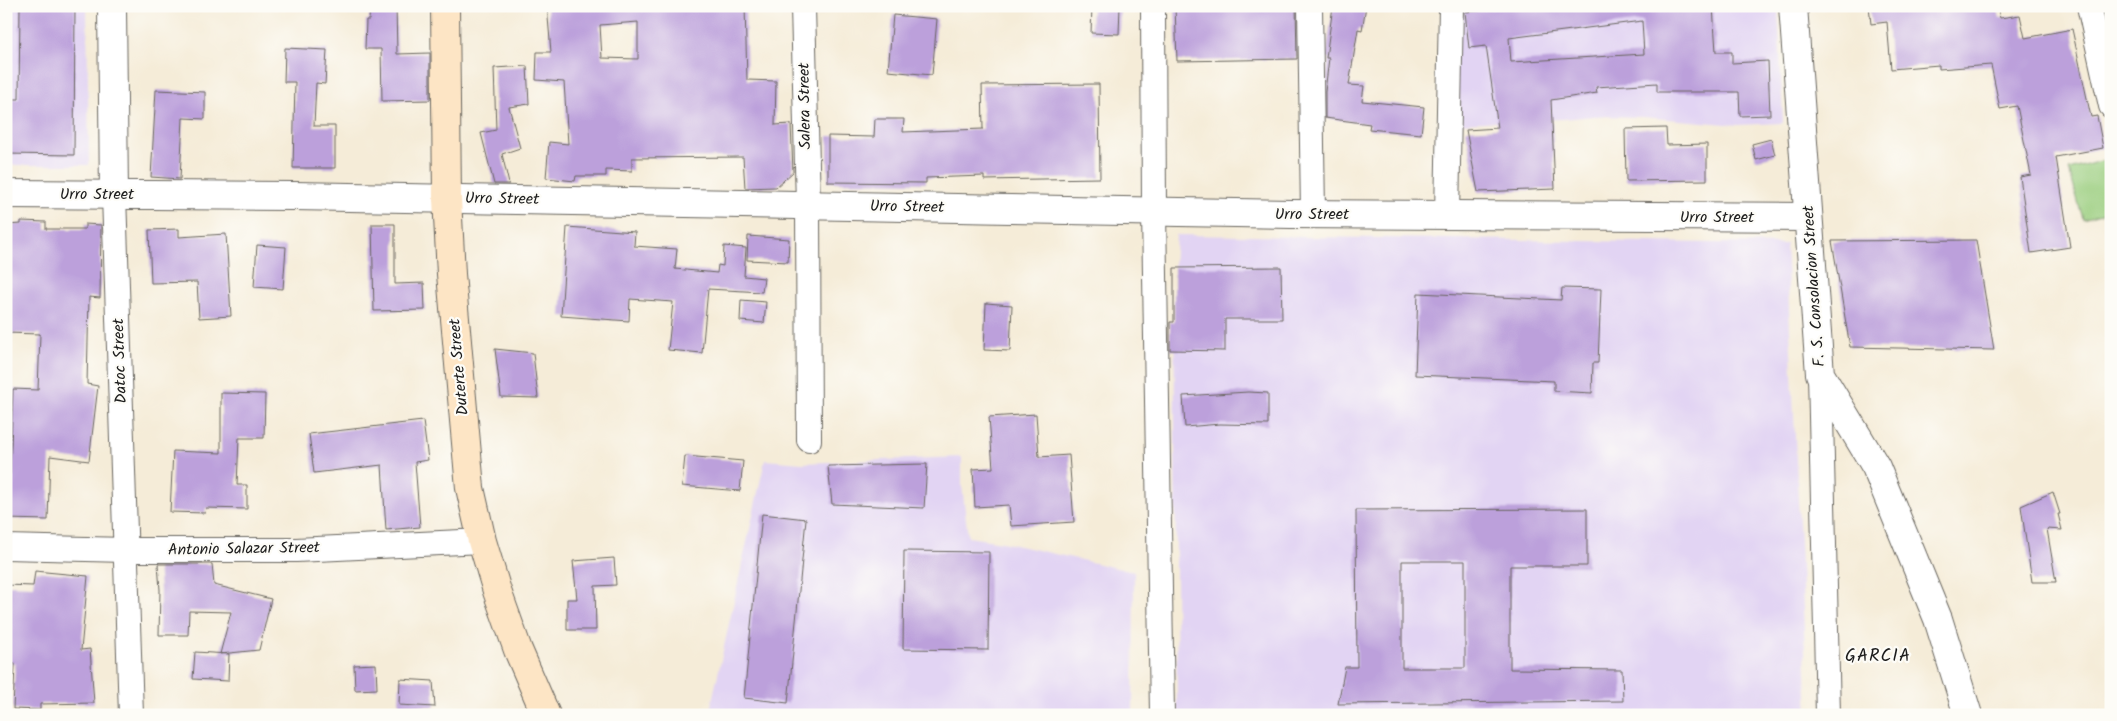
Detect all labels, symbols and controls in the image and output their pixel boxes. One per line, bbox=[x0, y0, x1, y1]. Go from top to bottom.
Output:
street label: Salera Street bbox=[792, 62, 818, 150]
street label: Urro Street bbox=[60, 182, 135, 207]
street label: Urro Street bbox=[465, 186, 540, 212]
street label: Urro Street bbox=[870, 194, 945, 220]
street label: Urro Street bbox=[1275, 202, 1350, 227]
street label: F. S. Consolacion Street bbox=[1796, 204, 1832, 368]
street label: Urro Street bbox=[1680, 205, 1755, 230]
street label: Datoc Street bbox=[106, 317, 134, 404]
street label: Duterte Street bbox=[442, 317, 476, 416]
street label: Antonio Salazar Street bbox=[168, 535, 321, 563]
district label: GARCIA bbox=[1845, 642, 1911, 671]

